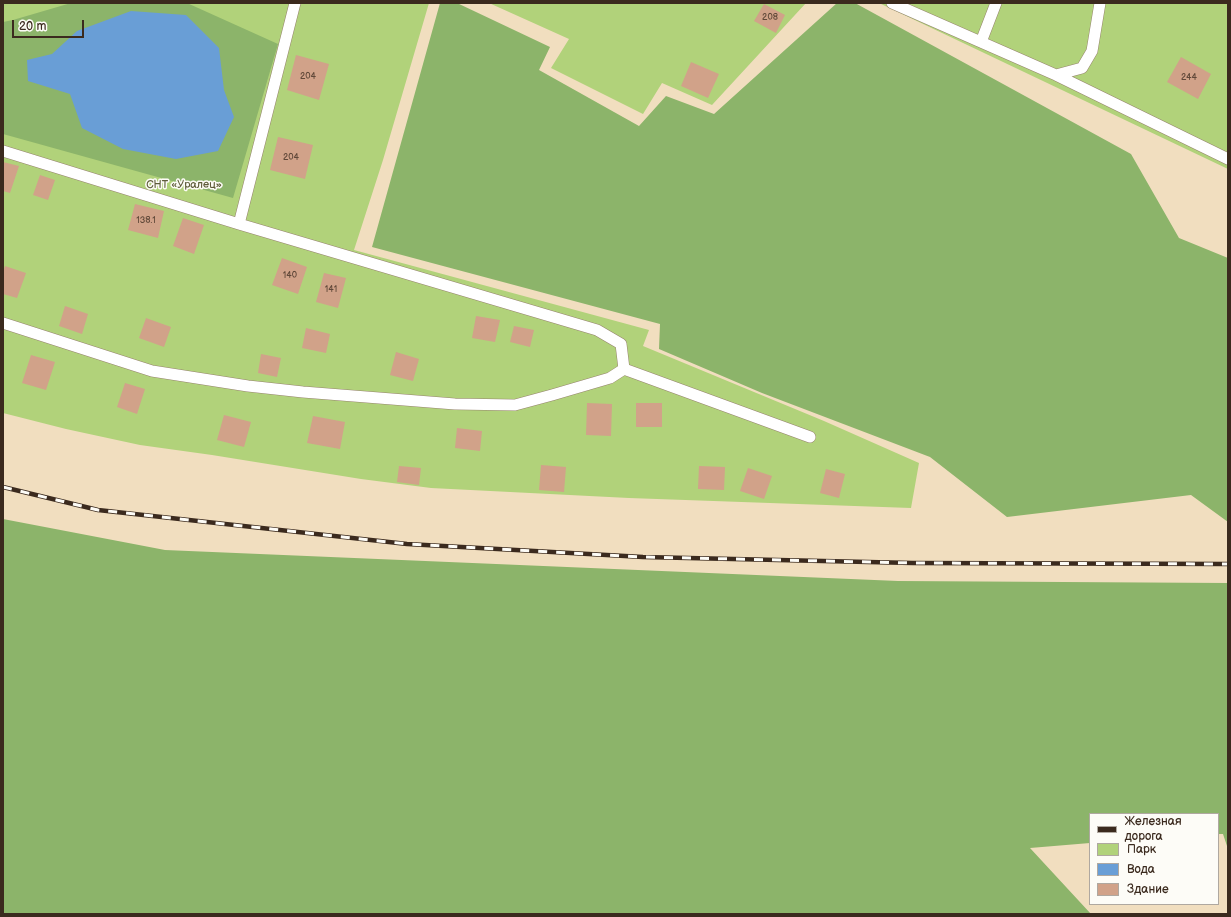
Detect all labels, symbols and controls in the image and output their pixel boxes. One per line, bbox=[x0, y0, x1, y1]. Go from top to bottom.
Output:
scale bar bbox=[14, 12, 86, 38]
house number: 208 bbox=[762, 13, 778, 23]
text: 20 m bbox=[19, 19, 46, 34]
house number: 204 bbox=[300, 72, 316, 82]
house number: 244 bbox=[1181, 73, 1197, 83]
house number: 204 bbox=[283, 153, 299, 163]
park label: СНТ «Уралец» bbox=[146, 178, 222, 192]
house number: 138.1 bbox=[136, 216, 156, 226]
house number: 140 bbox=[283, 271, 297, 281]
house number: 141 bbox=[325, 285, 337, 295]
legend bbox=[1089, 813, 1219, 905]
text: Железная дорога bbox=[1125, 814, 1182, 844]
text: Парк bbox=[1127, 842, 1156, 857]
text: Вода bbox=[1127, 862, 1155, 877]
text: Здание bbox=[1127, 882, 1169, 897]

